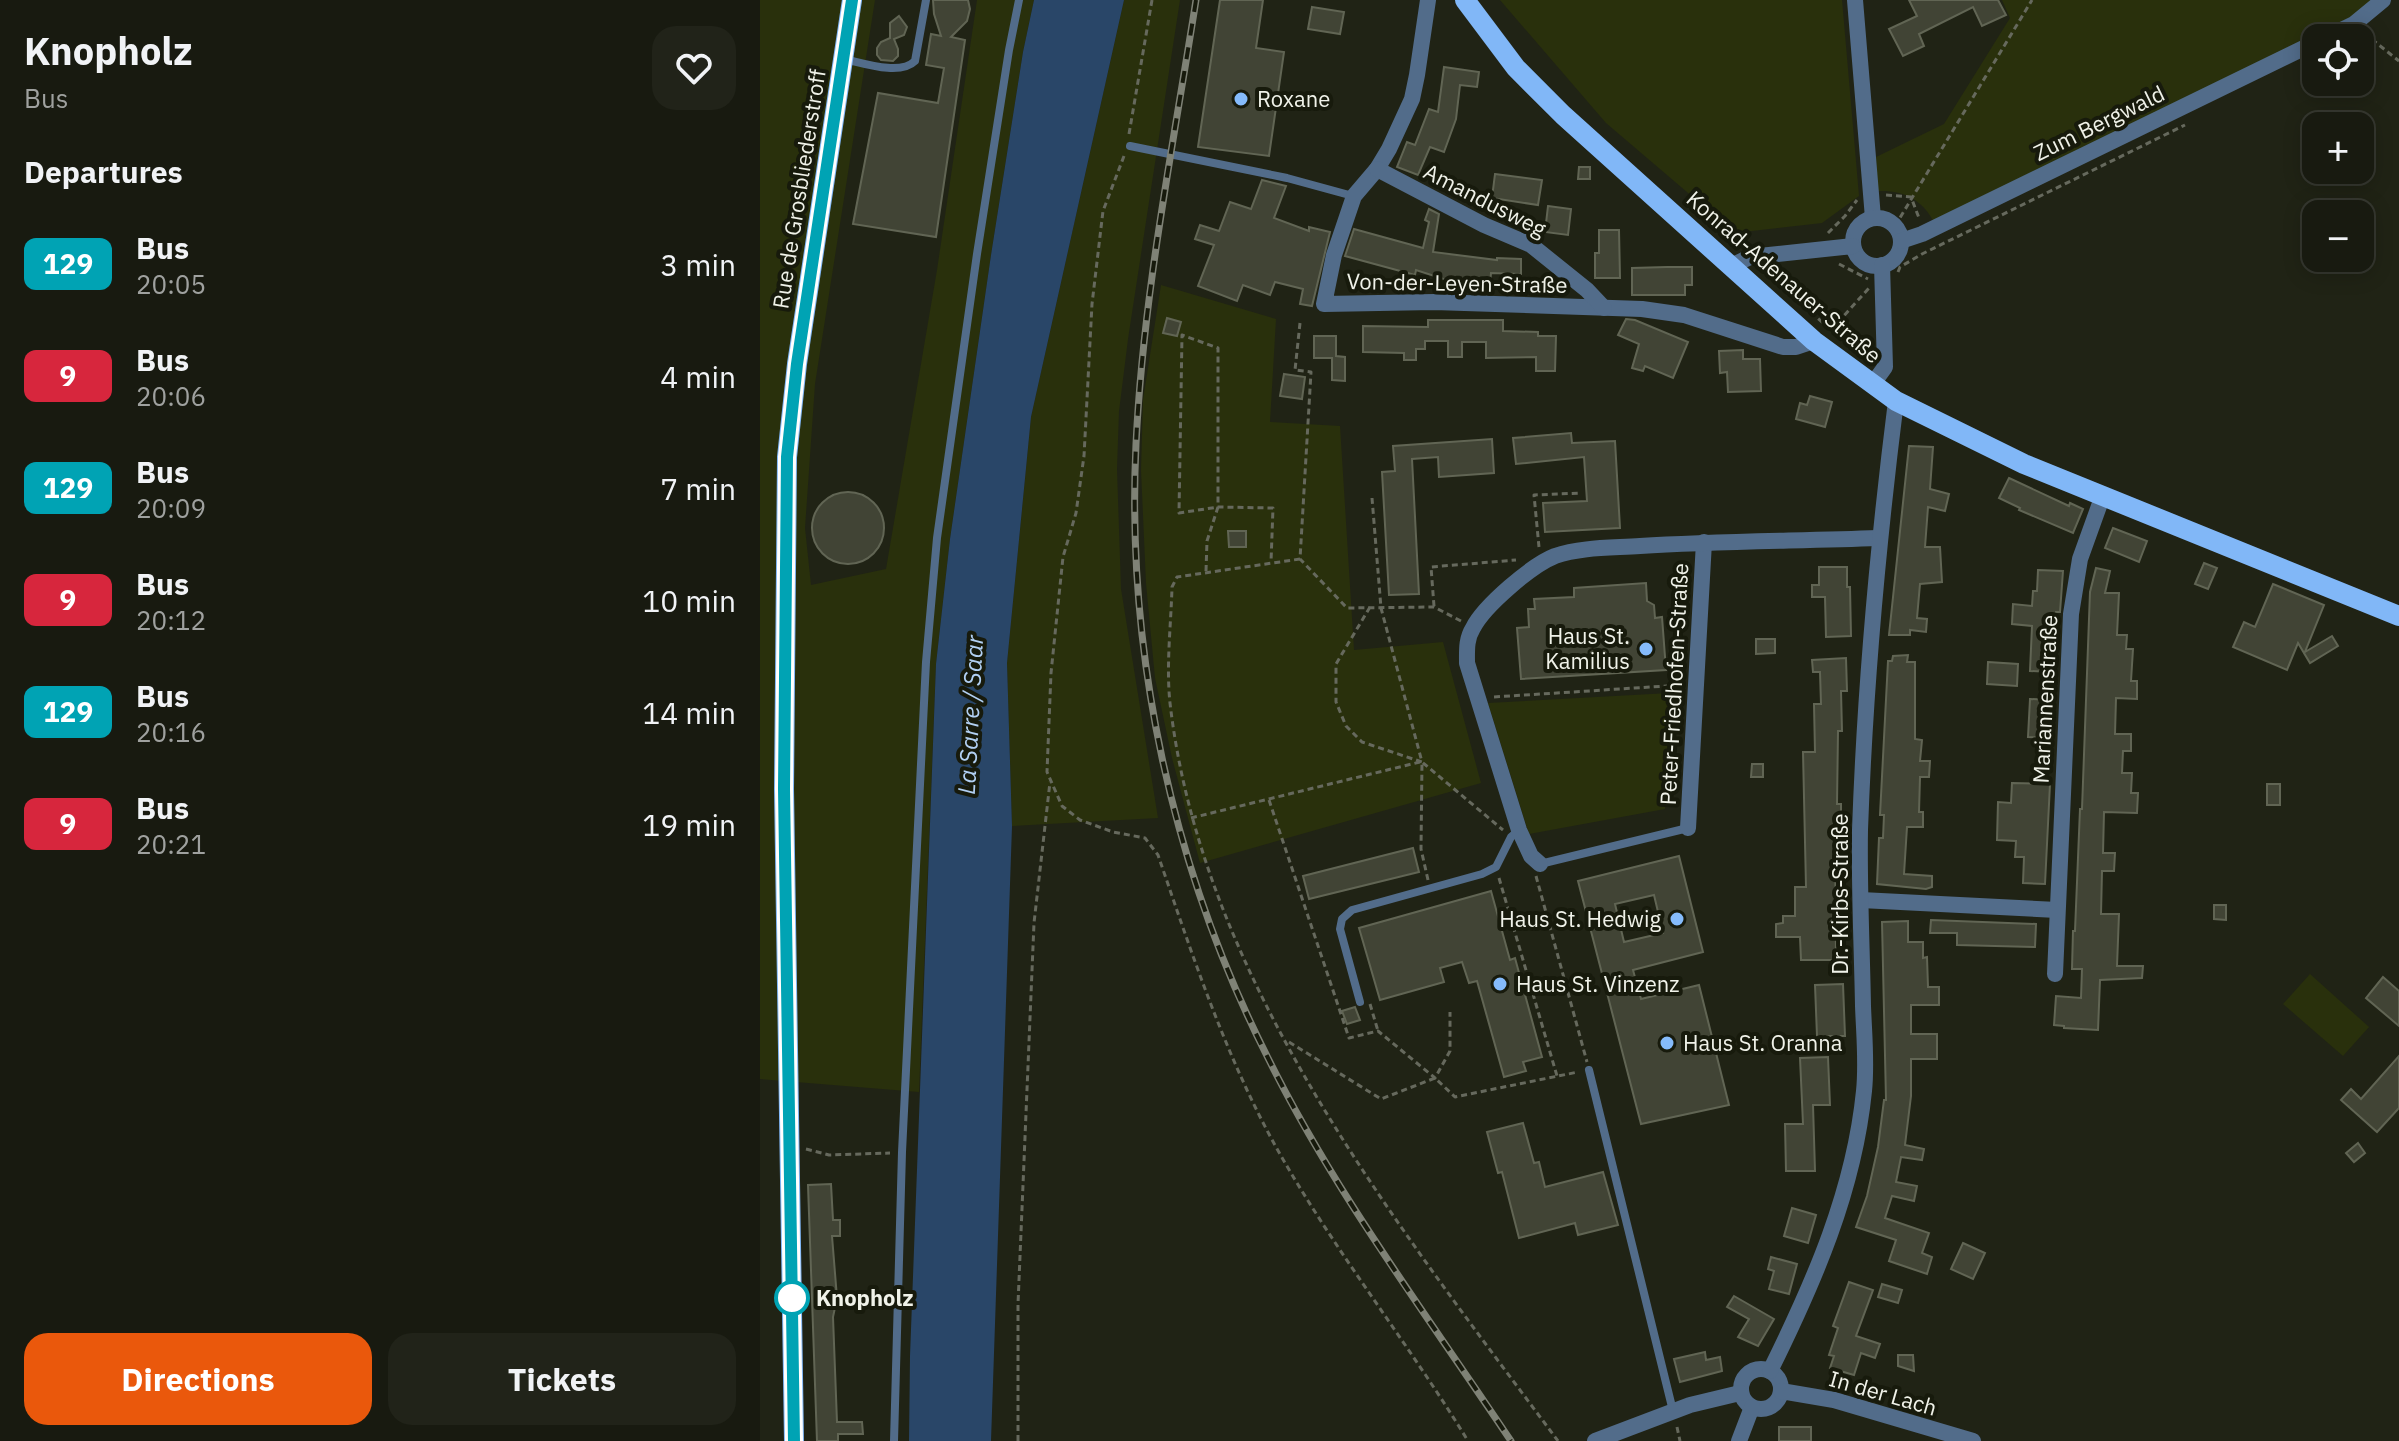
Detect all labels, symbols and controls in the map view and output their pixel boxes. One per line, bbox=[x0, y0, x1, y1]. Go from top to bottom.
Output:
map controls bbox=[2302, 24, 2374, 272]
button: locate bbox=[2302, 24, 2374, 96]
text: Knopholz bbox=[24, 26, 193, 75]
button: heart bbox=[652, 26, 736, 110]
street label: Rue de Grosbliederstroff bbox=[765, 67, 832, 311]
street label: Zum Bergwald bbox=[2028, 78, 2169, 167]
text: Bus bbox=[24, 81, 68, 115]
place label: Roxane bbox=[1257, 84, 1330, 113]
marker: Roxane bbox=[1232, 90, 1250, 108]
button: + bbox=[2302, 112, 2374, 184]
text: Departures bbox=[24, 152, 183, 191]
street label: Amandusweg bbox=[1419, 156, 1552, 243]
street label: Konrad-Adenauer-Straße bbox=[1681, 184, 1888, 369]
button: − bbox=[2302, 200, 2374, 272]
text: Bus bbox=[136, 228, 189, 267]
text: 129 bbox=[43, 245, 93, 282]
text: 3 min bbox=[660, 245, 736, 284]
street label: Von-der-Leyen-Straße bbox=[1346, 266, 1568, 299]
text: 20:05 bbox=[136, 267, 206, 301]
text: Bus bbox=[136, 340, 189, 379]
text: 9 bbox=[60, 357, 76, 394]
text: 4 min bbox=[660, 357, 736, 396]
text: 20:06 bbox=[136, 379, 206, 413]
text: Bus bbox=[136, 452, 189, 491]
text: 129 bbox=[43, 469, 93, 506]
text: 7 min bbox=[660, 469, 736, 508]
text: 20:09 bbox=[136, 491, 206, 525]
street label: Peter-Friedhofen-Straße bbox=[1653, 562, 1694, 806]
text: Bus bbox=[136, 564, 189, 603]
text: 9 bbox=[60, 581, 76, 618]
text: 10 min bbox=[642, 581, 736, 620]
text: 20:12 bbox=[136, 603, 206, 637]
street label: Mariannenstraße bbox=[2026, 614, 2063, 784]
place label: Haus St. Kamilius bbox=[1545, 621, 1630, 675]
water label: La Sarre / Saar bbox=[950, 633, 990, 795]
marker: Haus St. Kamilius bbox=[1637, 640, 1655, 658]
text: Bus bbox=[136, 676, 189, 715]
text: 129 bbox=[43, 693, 93, 730]
text: 14 min bbox=[642, 693, 736, 732]
text: 20:16 bbox=[136, 715, 206, 749]
text: Bus bbox=[136, 788, 189, 827]
text: 9 bbox=[60, 805, 76, 842]
text: 19 min bbox=[642, 805, 736, 844]
street label: Dr.-Kirbs-Straße bbox=[1825, 813, 1854, 975]
text: 20:21 bbox=[136, 827, 206, 861]
place label: Haus St. Hedwig bbox=[1499, 904, 1661, 933]
marker: Haus St. Hedwig bbox=[1668, 910, 1686, 928]
place label: Haus St. Vinzenz bbox=[1516, 969, 1680, 998]
marker: Haus St. Vinzenz bbox=[1491, 975, 1509, 993]
place label: Haus St. Oranna bbox=[1683, 1028, 1843, 1057]
marker: Haus St. Oranna bbox=[1658, 1034, 1676, 1052]
marker: Knopholz bbox=[775, 1281, 809, 1315]
place label: Knopholz bbox=[816, 1283, 914, 1312]
button: Directions bbox=[24, 1333, 372, 1425]
button: Tickets bbox=[388, 1333, 736, 1425]
street label: In der Lach bbox=[1826, 1363, 1940, 1422]

